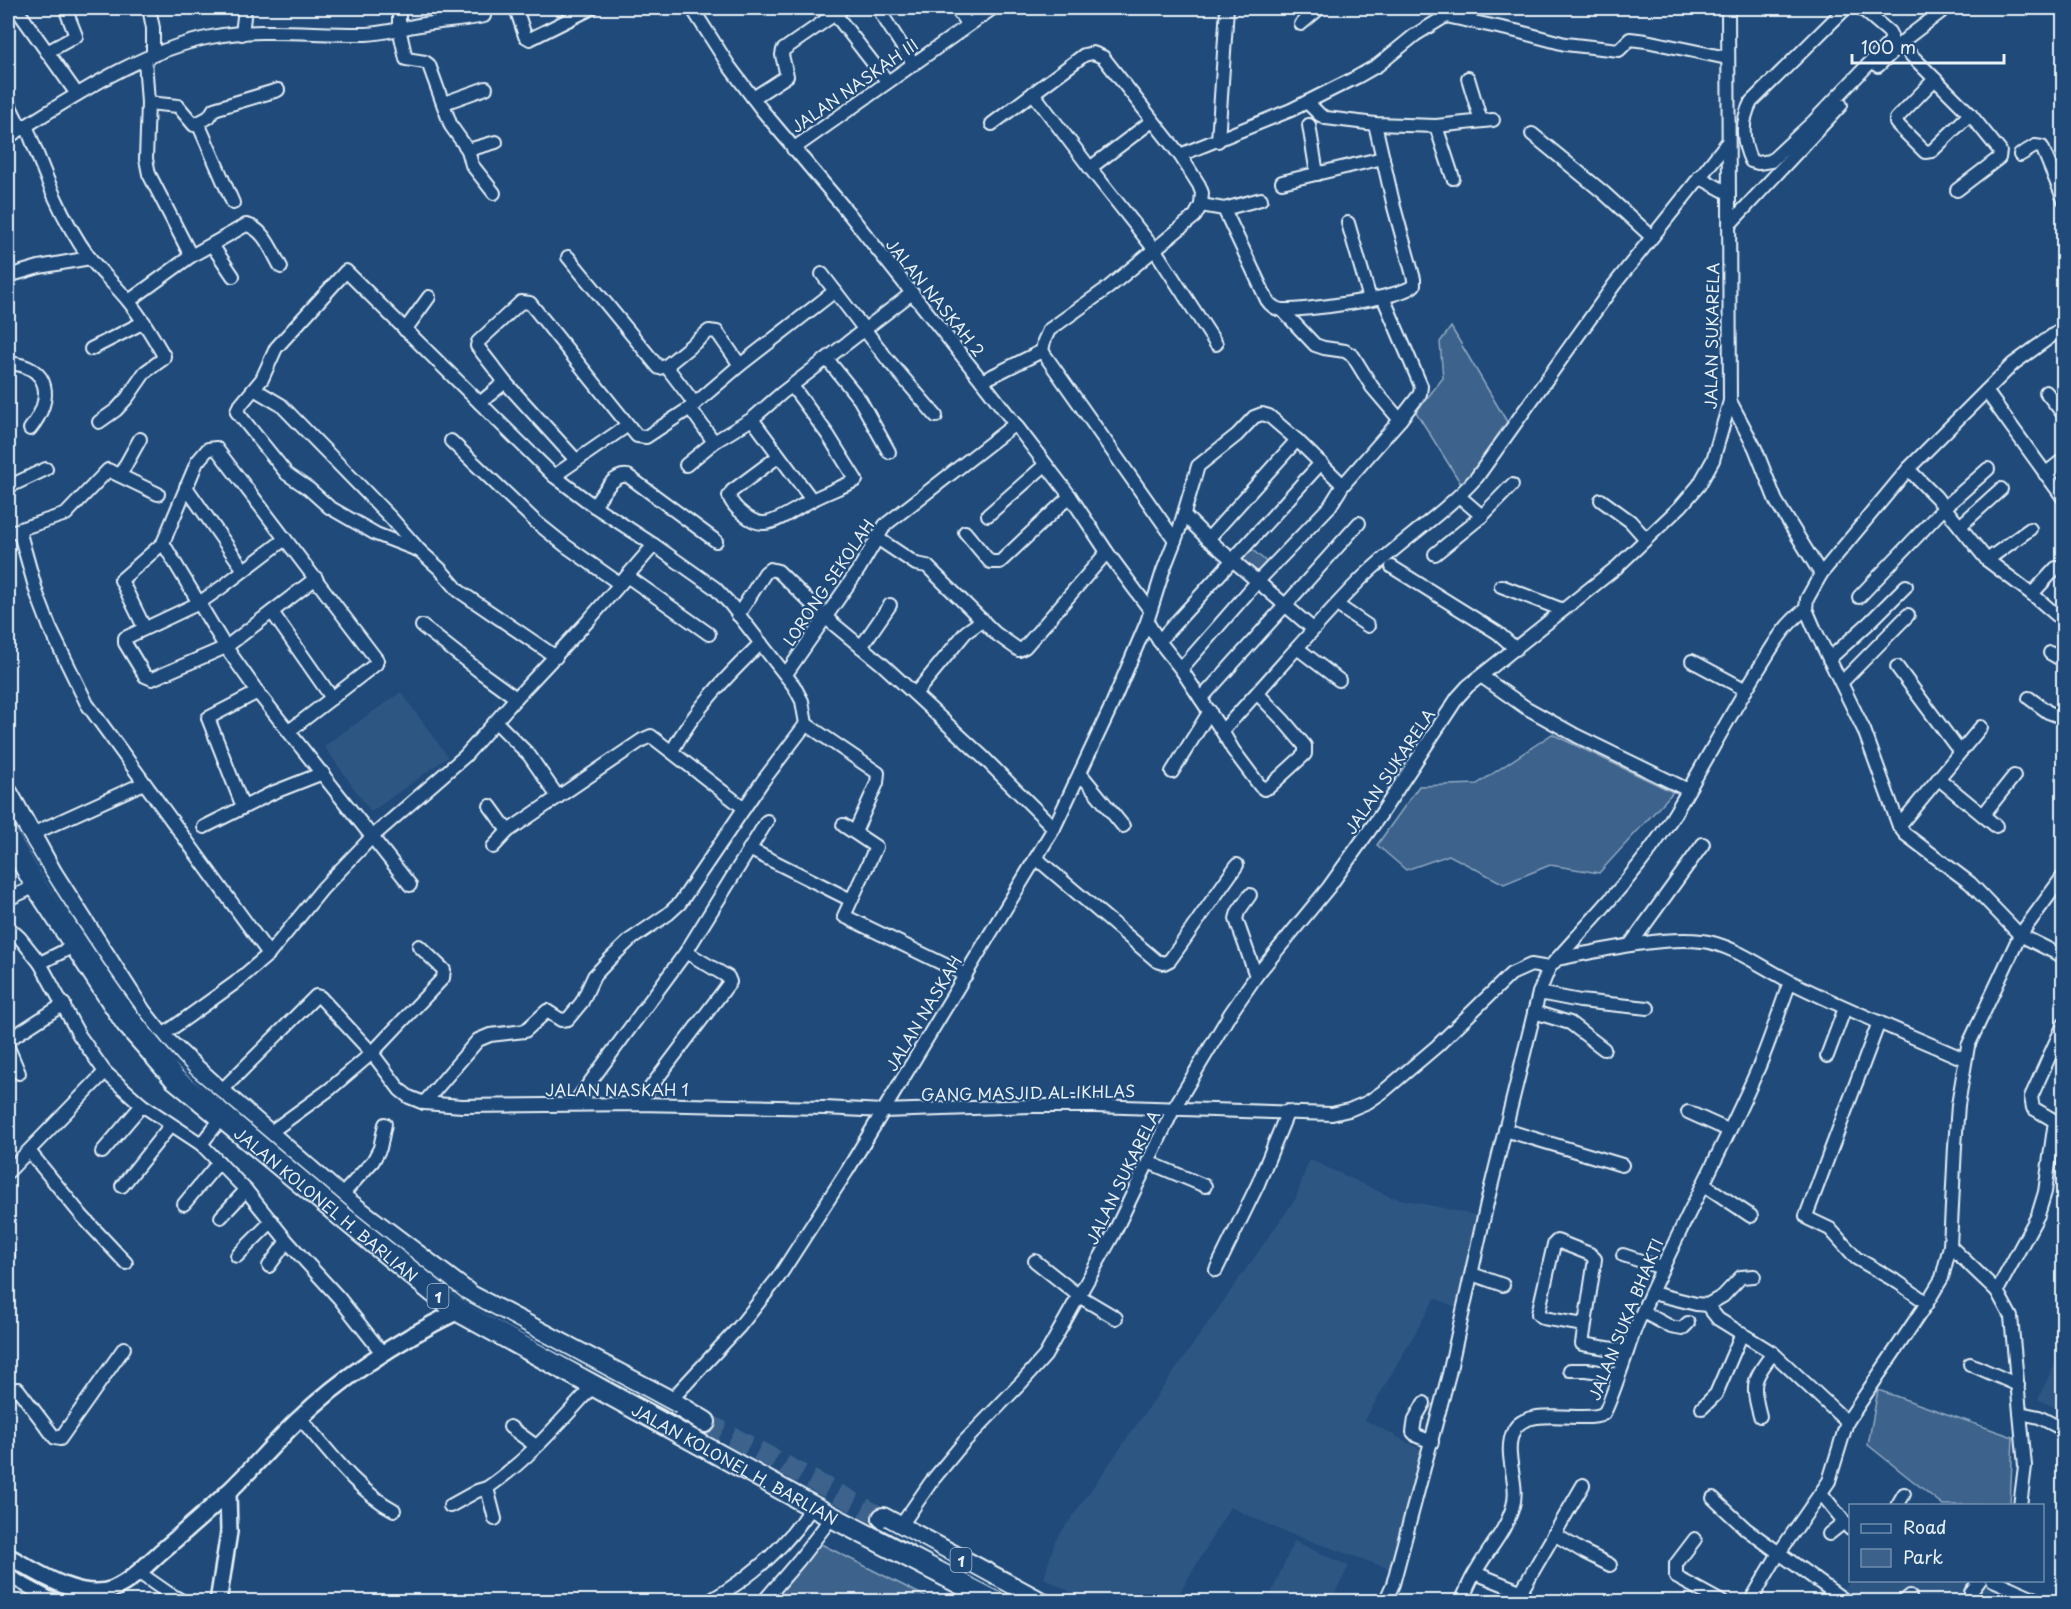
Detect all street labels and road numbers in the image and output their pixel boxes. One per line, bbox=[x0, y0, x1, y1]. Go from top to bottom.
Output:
street label: JALAN NASKAH III bbox=[786, 32, 922, 138]
street label: JALAN NASKAH 2 bbox=[881, 233, 991, 361]
street label: JALAN SUKARELA bbox=[1698, 262, 1724, 410]
street label: LORONG SEKOLAH bbox=[777, 514, 879, 650]
street label: JALAN SUKARELA bbox=[1338, 703, 1440, 839]
street label: JALAN NASKAH bbox=[879, 951, 967, 1075]
street label: JALAN NASKAH 1 bbox=[545, 1077, 689, 1101]
street label: GANG MASJID AL-IKHLAS bbox=[921, 1078, 1135, 1106]
street label: JALAN SUKARELA bbox=[1079, 1106, 1165, 1248]
street label: JALAN KOLONEL H. BARLIAN bbox=[229, 1121, 424, 1287]
street label: JALAN SUKA BHAKTI bbox=[1581, 1234, 1669, 1404]
road number: 1 bbox=[428, 1284, 448, 1308]
street label: JALAN KOLONEL H. BARLIAN bbox=[628, 1397, 843, 1530]
road number: 1 bbox=[950, 1548, 972, 1572]

